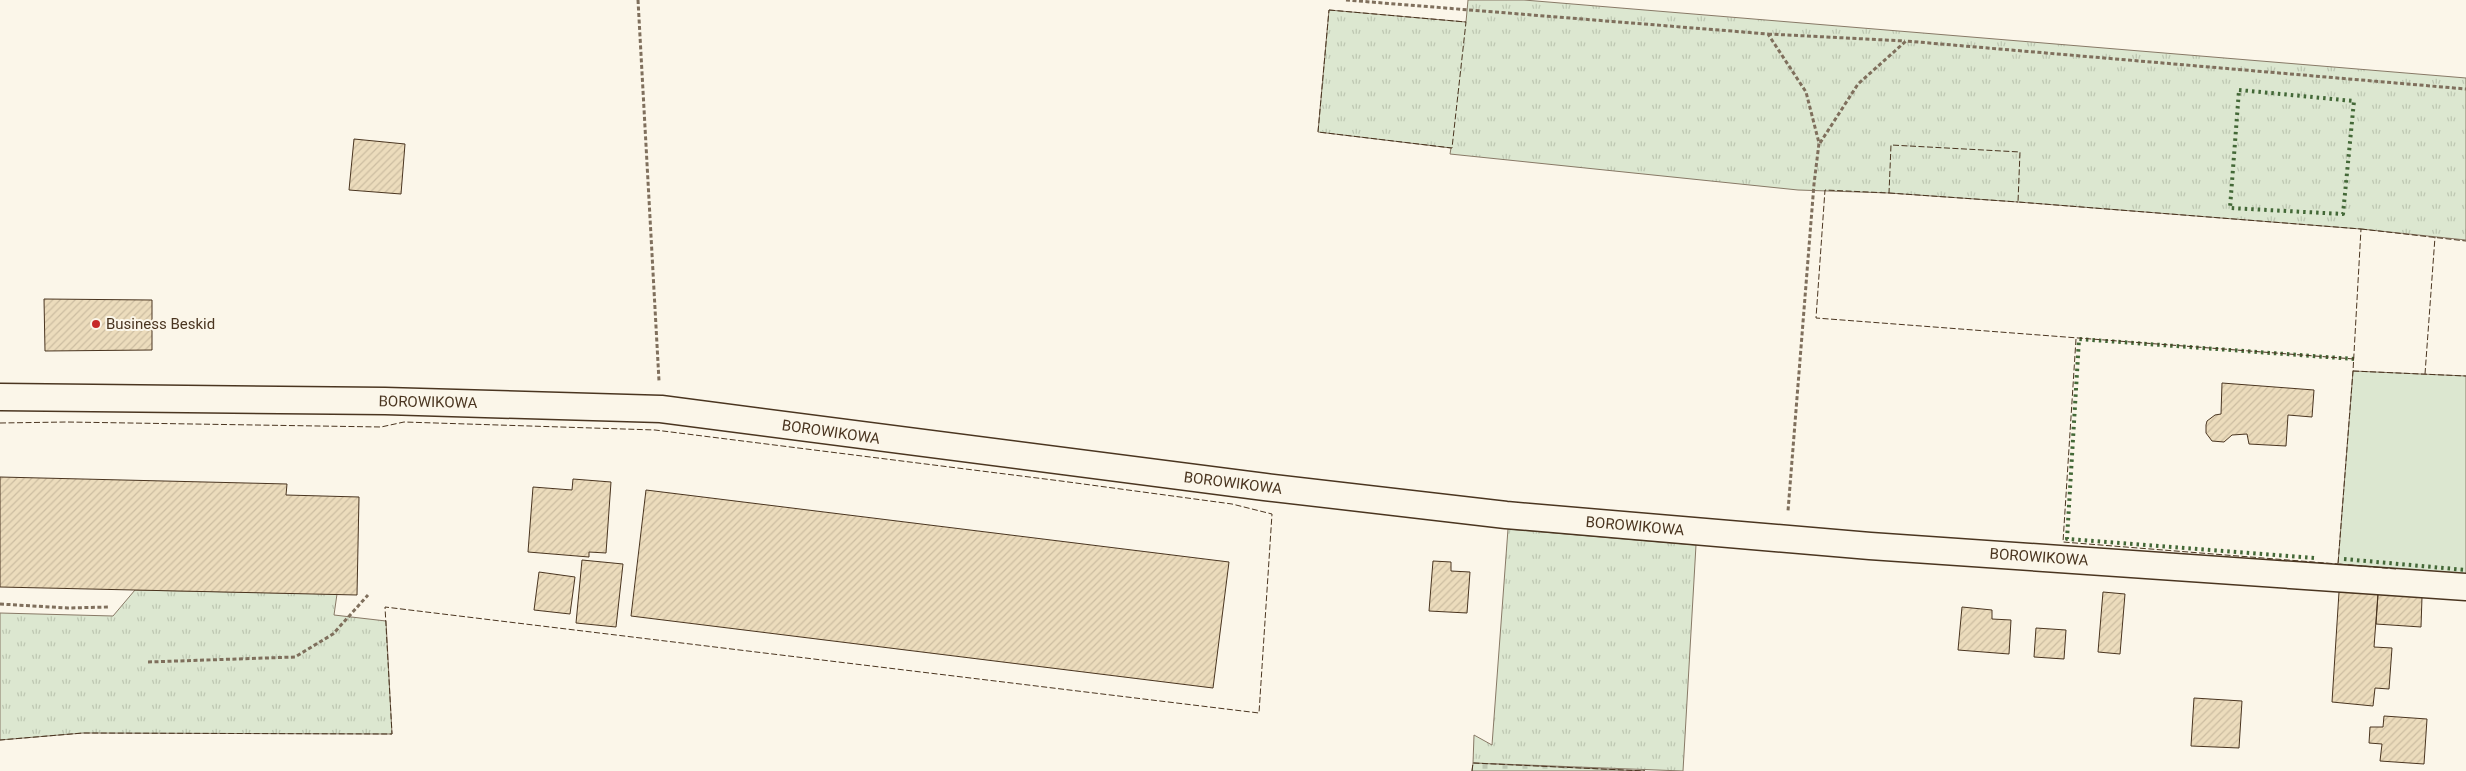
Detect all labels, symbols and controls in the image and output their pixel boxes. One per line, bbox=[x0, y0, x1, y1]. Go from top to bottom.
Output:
place label: Business Beskid bbox=[106, 315, 215, 333]
marker: Business Beskid bbox=[90, 318, 102, 330]
street label: BOROWIKOWA bbox=[378, 392, 478, 412]
street label: BOROWIKOWA bbox=[781, 416, 881, 448]
street label: BOROWIKOWA bbox=[1183, 468, 1283, 498]
street label: BOROWIKOWA bbox=[1585, 513, 1685, 539]
street label: BOROWIKOWA bbox=[1989, 545, 2089, 569]

